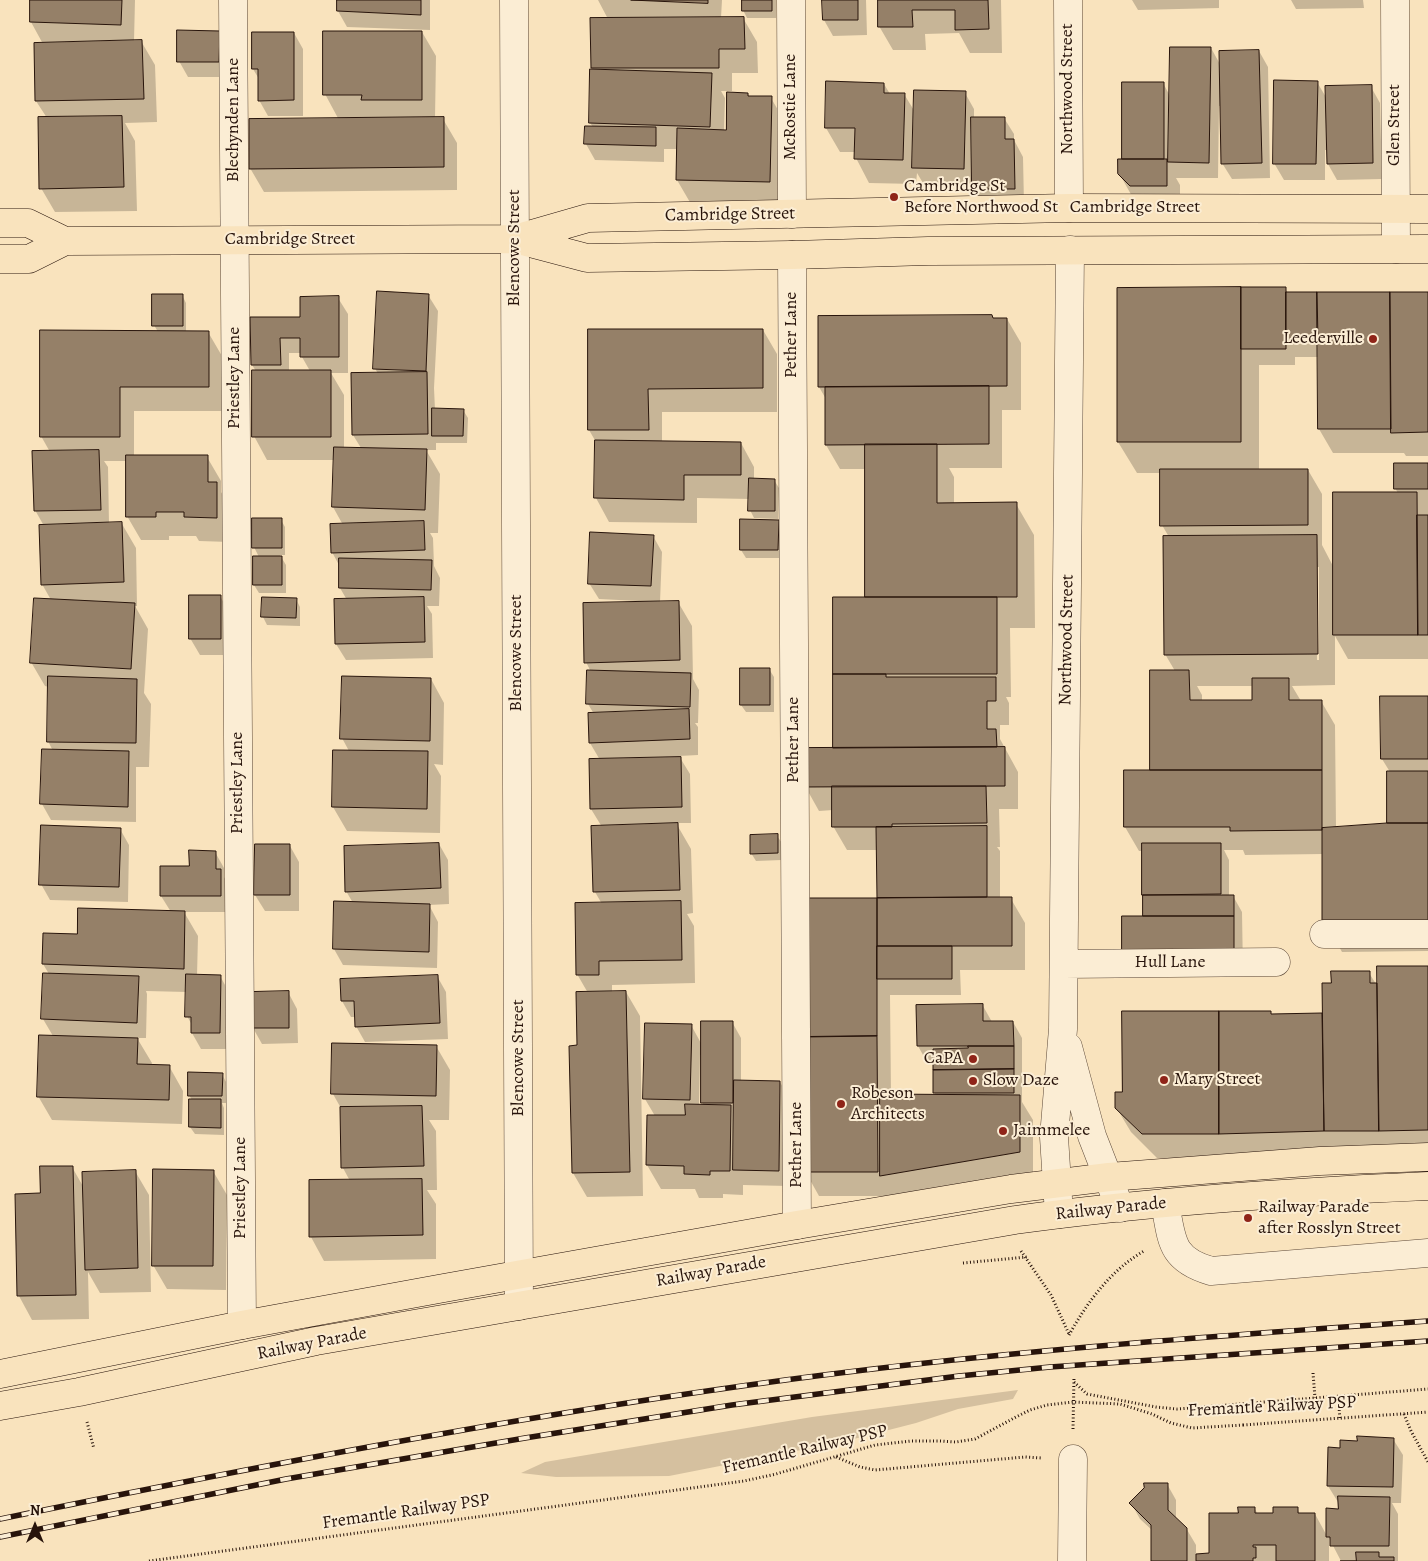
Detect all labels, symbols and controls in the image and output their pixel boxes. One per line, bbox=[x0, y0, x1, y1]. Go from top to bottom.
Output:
street label: Northwood Street bbox=[1057, 23, 1079, 155]
street label: McRostie Lane bbox=[780, 54, 802, 160]
street label: Blechynden Lane bbox=[223, 58, 245, 182]
street label: Glen Street bbox=[1384, 84, 1406, 166]
place label: Cambridge St Before Northwood St bbox=[904, 176, 1058, 218]
street label: Blencowe Street bbox=[504, 189, 526, 307]
marker: Cambridge St Before Northwood St bbox=[888, 191, 900, 203]
street label: Cambridge Street bbox=[1070, 197, 1200, 219]
street label: Cambridge Street bbox=[665, 203, 795, 227]
street label: Cambridge Street bbox=[225, 229, 355, 251]
street label: Pether Lane bbox=[781, 292, 803, 378]
street label: Priestley Lane bbox=[224, 327, 246, 429]
place label: Leederville bbox=[1283, 328, 1363, 350]
marker: Leederville bbox=[1367, 333, 1379, 345]
street label: Northwood Street bbox=[1055, 574, 1079, 706]
street label: Blencowe Street bbox=[506, 594, 528, 712]
street label: Pether Lane bbox=[783, 697, 805, 783]
street label: Priestley Lane bbox=[227, 732, 249, 834]
street label: Hull Lane bbox=[1134, 952, 1206, 974]
street label: Blencowe Street bbox=[508, 999, 530, 1117]
place label: CaPA bbox=[924, 1048, 963, 1070]
marker: CaPA bbox=[967, 1053, 979, 1065]
place label: Mary Street bbox=[1174, 1069, 1260, 1091]
place label: Slow Daze bbox=[983, 1070, 1059, 1092]
marker: Mary Street bbox=[1158, 1074, 1170, 1086]
marker: Slow Daze bbox=[967, 1075, 979, 1087]
place label: Robeson Architects bbox=[851, 1083, 925, 1126]
marker: Robeson Architects bbox=[835, 1098, 847, 1110]
street label: Pether Lane bbox=[786, 1102, 808, 1188]
place label: Jaimmelee bbox=[1013, 1120, 1090, 1142]
marker: Jaimmelee bbox=[997, 1125, 1009, 1137]
street label: Priestley Lane bbox=[230, 1137, 252, 1239]
street label: Railway Parade bbox=[1055, 1192, 1167, 1226]
place label: Railway Parade after Rosslyn Street bbox=[1258, 1197, 1401, 1240]
marker: Railway Parade after Rosslyn Street bbox=[1242, 1212, 1254, 1224]
street label: Railway Parade bbox=[654, 1252, 768, 1292]
street label: Railway Parade bbox=[255, 1323, 369, 1365]
street label: Fremantle Railway PSP bbox=[1187, 1392, 1357, 1422]
street label: Fremantle Railway PSP bbox=[720, 1420, 890, 1480]
street label: Fremantle Railway PSP bbox=[321, 1490, 491, 1534]
north arrow bbox=[10, 1501, 60, 1551]
text: N bbox=[30, 1501, 40, 1520]

